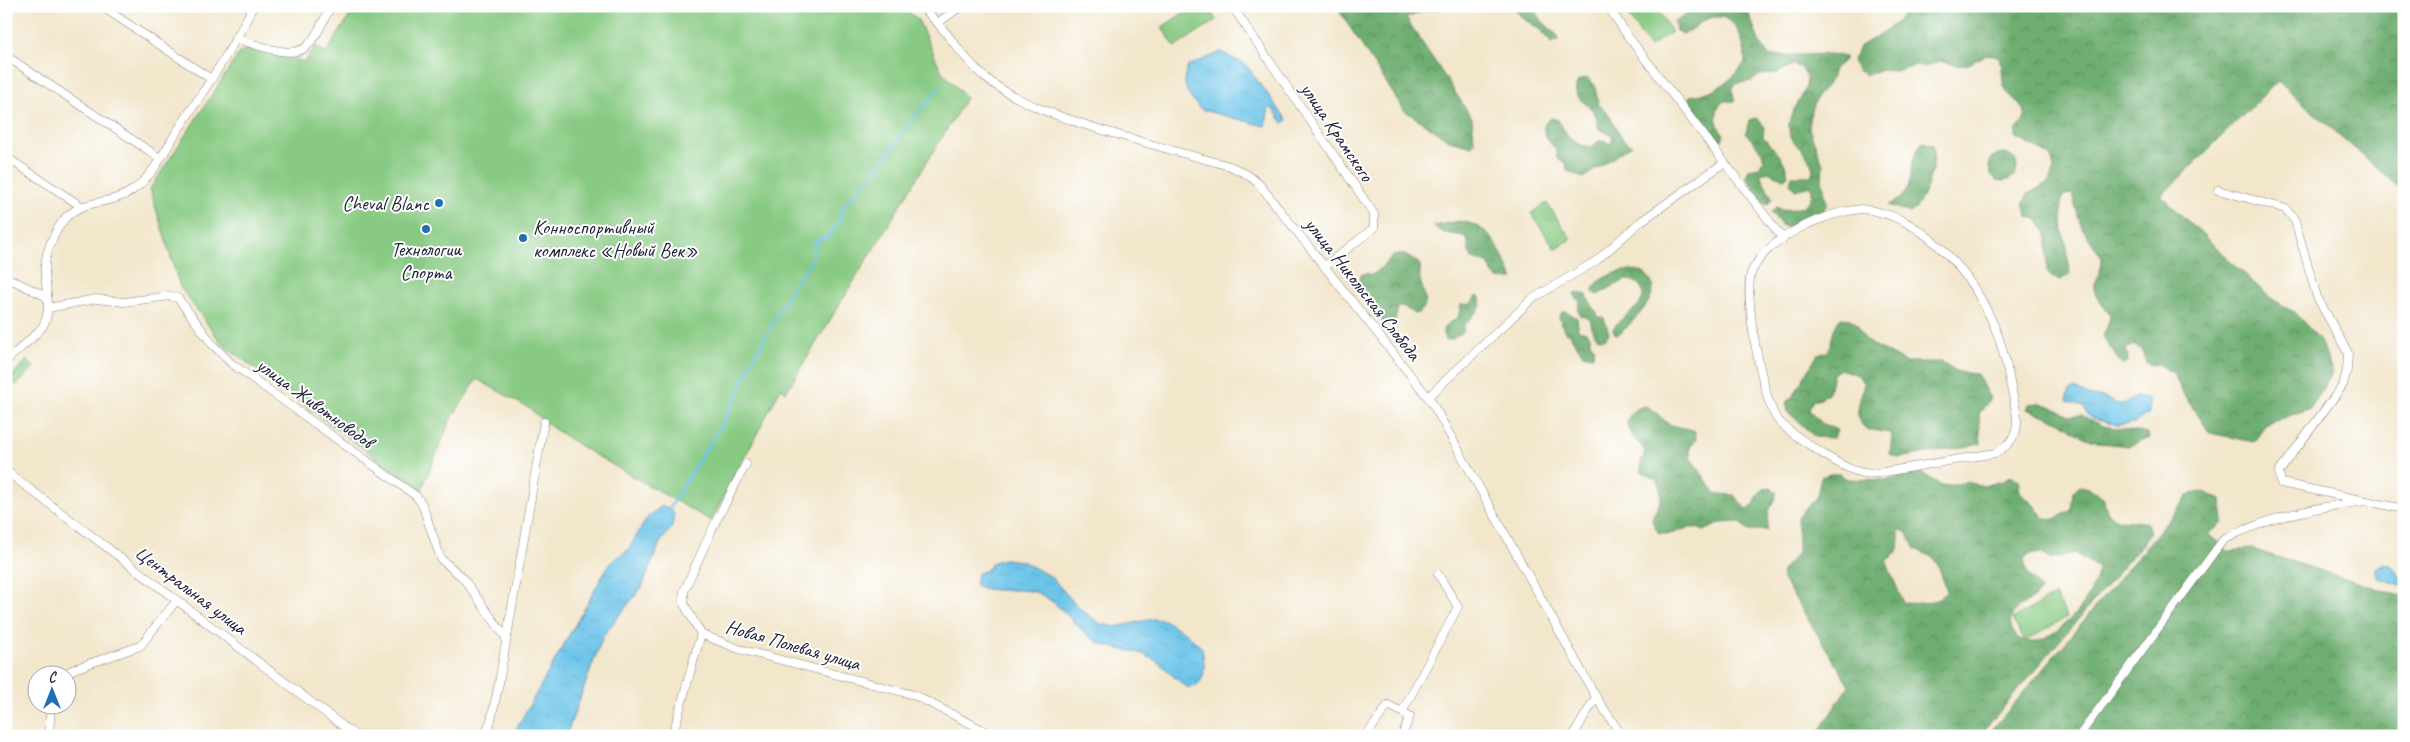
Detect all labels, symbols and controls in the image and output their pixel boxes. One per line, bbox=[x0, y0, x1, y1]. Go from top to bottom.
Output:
street label: улица Крамского bbox=[1294, 77, 1380, 187]
place label: Cheval Blanc bbox=[342, 191, 430, 216]
marker: Cheval Blanc bbox=[433, 197, 445, 209]
street label: улица Никольская Слобода bbox=[1299, 212, 1427, 366]
place label: Конноспортивный комплекс «Новый Век» bbox=[533, 215, 698, 263]
marker: Технологии Спорта bbox=[420, 223, 432, 235]
marker: Конноспортивный комплекс «Новый Век» bbox=[517, 232, 529, 244]
place label: Технологии Спорта bbox=[391, 237, 462, 285]
street label: улица Животноводов bbox=[251, 352, 381, 456]
street label: Центральная улица bbox=[130, 540, 253, 641]
street label: Новая Полевая улица bbox=[723, 614, 864, 677]
north arrow bbox=[28, 664, 78, 714]
text: С bbox=[49, 669, 58, 686]

